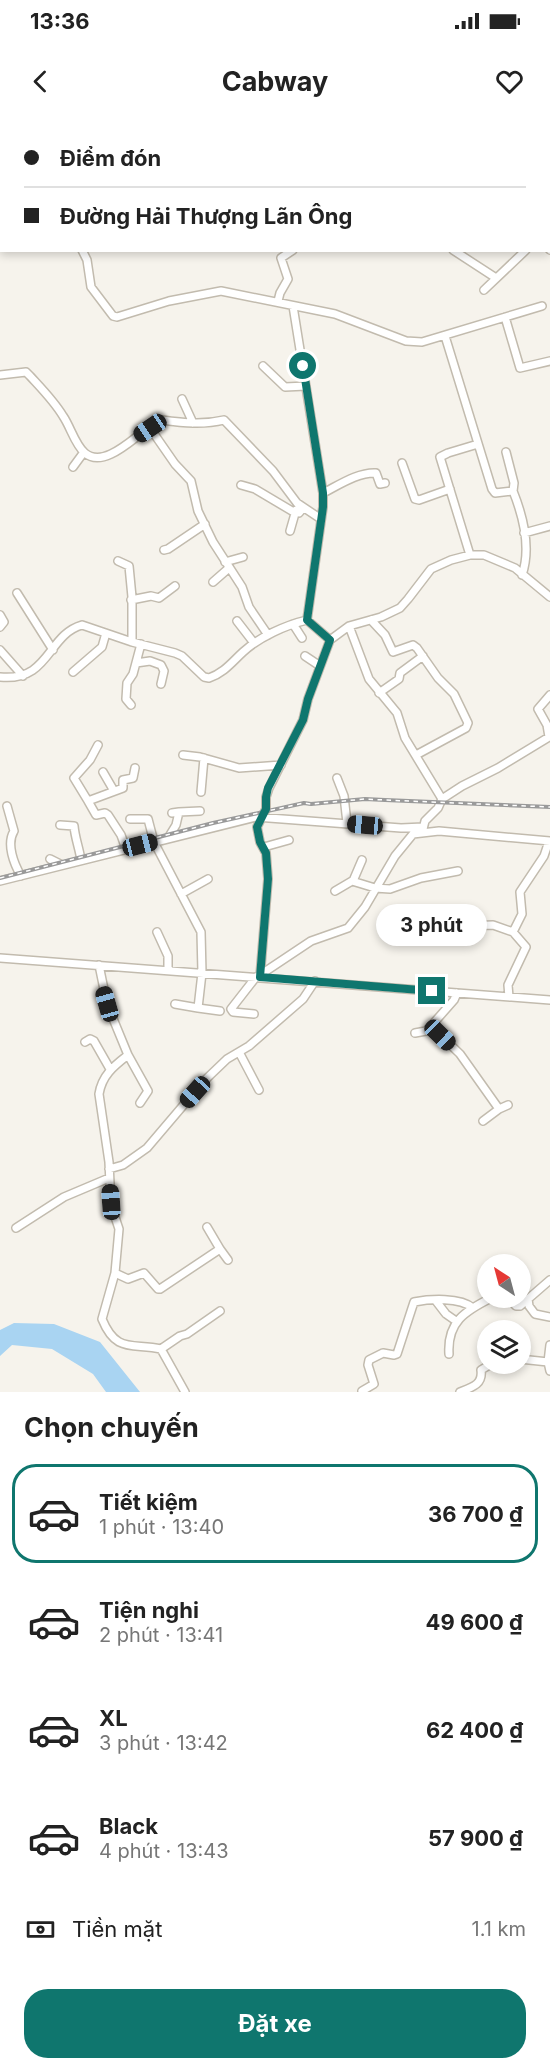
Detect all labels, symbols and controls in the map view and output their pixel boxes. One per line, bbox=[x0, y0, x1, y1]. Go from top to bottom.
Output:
text: 13:36 bbox=[30, 8, 90, 34]
icon: back bbox=[24, 65, 57, 98]
text: Cabway bbox=[222, 65, 328, 98]
icon: heart bbox=[493, 65, 526, 98]
text: Điểm đón bbox=[60, 145, 161, 171]
text: Đường Hải Thượng Lãn Ông bbox=[60, 203, 352, 229]
route start bbox=[289, 352, 316, 379]
car bbox=[130, 410, 170, 446]
car bbox=[346, 814, 384, 836]
car bbox=[120, 832, 160, 858]
callout: 3 phút bbox=[376, 904, 488, 946]
text: 3 phút bbox=[400, 913, 463, 937]
route end bbox=[418, 977, 445, 1004]
car bbox=[93, 984, 121, 1024]
car bbox=[421, 1016, 459, 1054]
car bbox=[176, 1073, 214, 1111]
car bbox=[101, 1183, 121, 1221]
north arrow bbox=[477, 1254, 531, 1308]
map controls bbox=[477, 1254, 531, 1374]
button: layers bbox=[477, 1320, 531, 1374]
text: Chọn chuyến bbox=[24, 1411, 199, 1444]
icon: car bbox=[27, 1487, 81, 1541]
text: Tiết kiệm bbox=[99, 1489, 198, 1515]
text: 36 700 ₫ bbox=[428, 1501, 523, 1527]
text: 1 phút · 13:40 bbox=[99, 1515, 224, 1539]
icon: car bbox=[27, 1595, 81, 1649]
text: Tiện nghi bbox=[99, 1597, 199, 1623]
text: 49 600 ₫ bbox=[426, 1609, 523, 1635]
text: 2 phút · 13:41 bbox=[99, 1623, 223, 1647]
icon: car bbox=[27, 1703, 81, 1757]
text: XL bbox=[99, 1705, 128, 1731]
text: 62 400 ₫ bbox=[426, 1717, 523, 1743]
text: 3 phút · 13:42 bbox=[99, 1731, 228, 1755]
icon: car bbox=[27, 1811, 81, 1865]
text: Black bbox=[99, 1813, 158, 1839]
text: 57 900 ₫ bbox=[428, 1825, 523, 1851]
text: 4 phút · 13:43 bbox=[99, 1839, 229, 1863]
icon: cash bbox=[24, 1913, 57, 1946]
text: Tiền mặt bbox=[72, 1916, 162, 1942]
text: 1.1 km bbox=[472, 1917, 526, 1941]
button: Đặt xe bbox=[24, 1989, 526, 2058]

